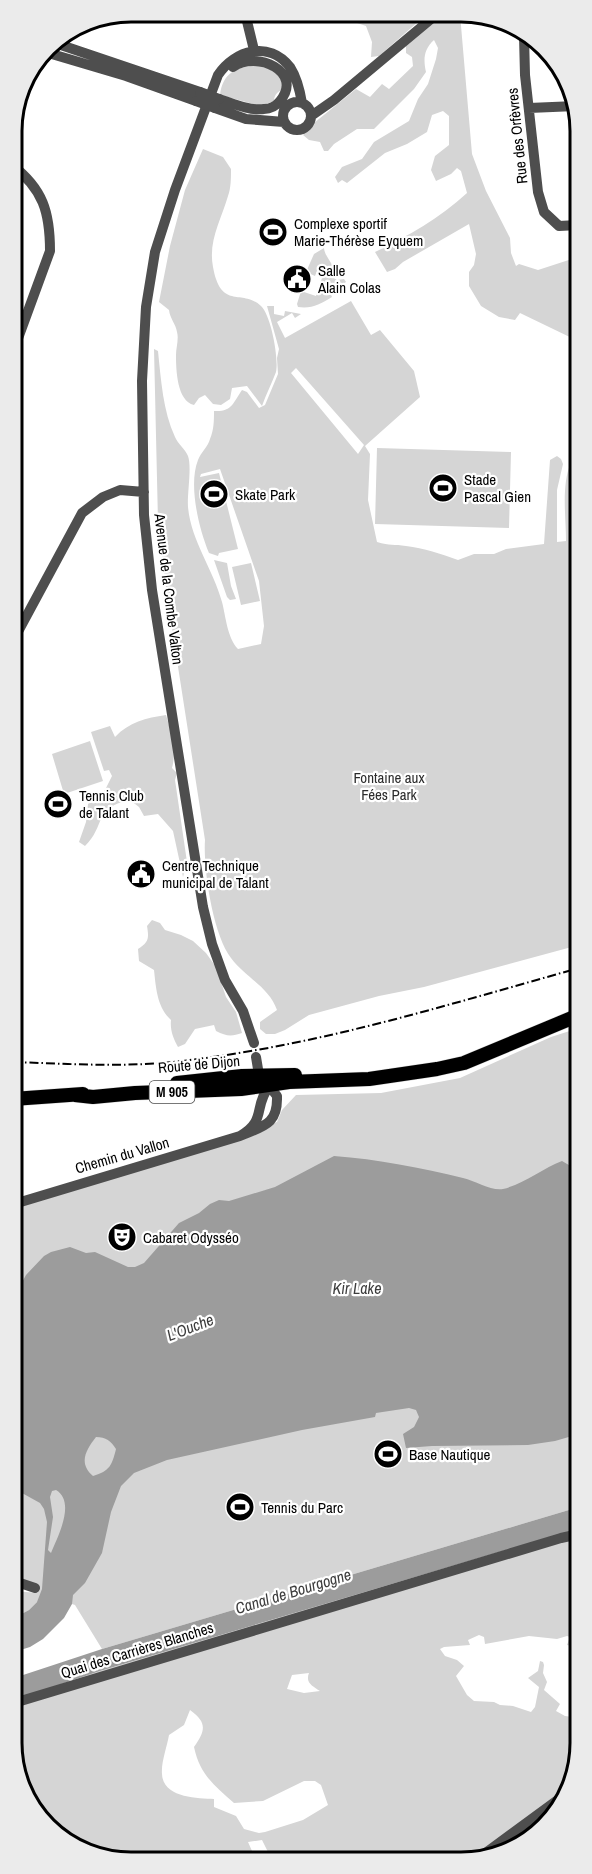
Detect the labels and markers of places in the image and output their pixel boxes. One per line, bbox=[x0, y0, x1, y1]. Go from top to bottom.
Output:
place label: Complexe sportif Marie-Thérèse Eyquem bbox=[294, 213, 423, 251]
sports icon: Complexe sportif Marie-Thérèse Eyquem bbox=[257, 216, 289, 248]
place label: Salle Alain Colas bbox=[317, 260, 381, 298]
public building icon: Salle Alain Colas bbox=[281, 263, 313, 295]
place label: Stade Pascal Gien bbox=[464, 469, 531, 507]
sports icon: Stade Pascal Gien bbox=[427, 472, 459, 504]
sports icon: Skate Park bbox=[198, 478, 230, 510]
place label: Skate Park bbox=[235, 484, 296, 505]
place label: Tennis Club de Talant bbox=[79, 785, 144, 823]
sports icon: Tennis Club de Talant bbox=[42, 788, 74, 820]
place label: Centre Technique municipal de Talant bbox=[162, 855, 269, 893]
public building icon: Centre Technique municipal de Talant bbox=[125, 858, 157, 890]
theatre icon: Cabaret Odysséo bbox=[106, 1221, 138, 1253]
place label: Cabaret Odysséo bbox=[143, 1227, 239, 1248]
sports icon: Base Nautique bbox=[372, 1438, 404, 1470]
place label: Base Nautique bbox=[409, 1444, 491, 1465]
sports icon: Tennis du Parc bbox=[224, 1491, 256, 1523]
place label: Tennis du Parc bbox=[261, 1497, 343, 1518]

